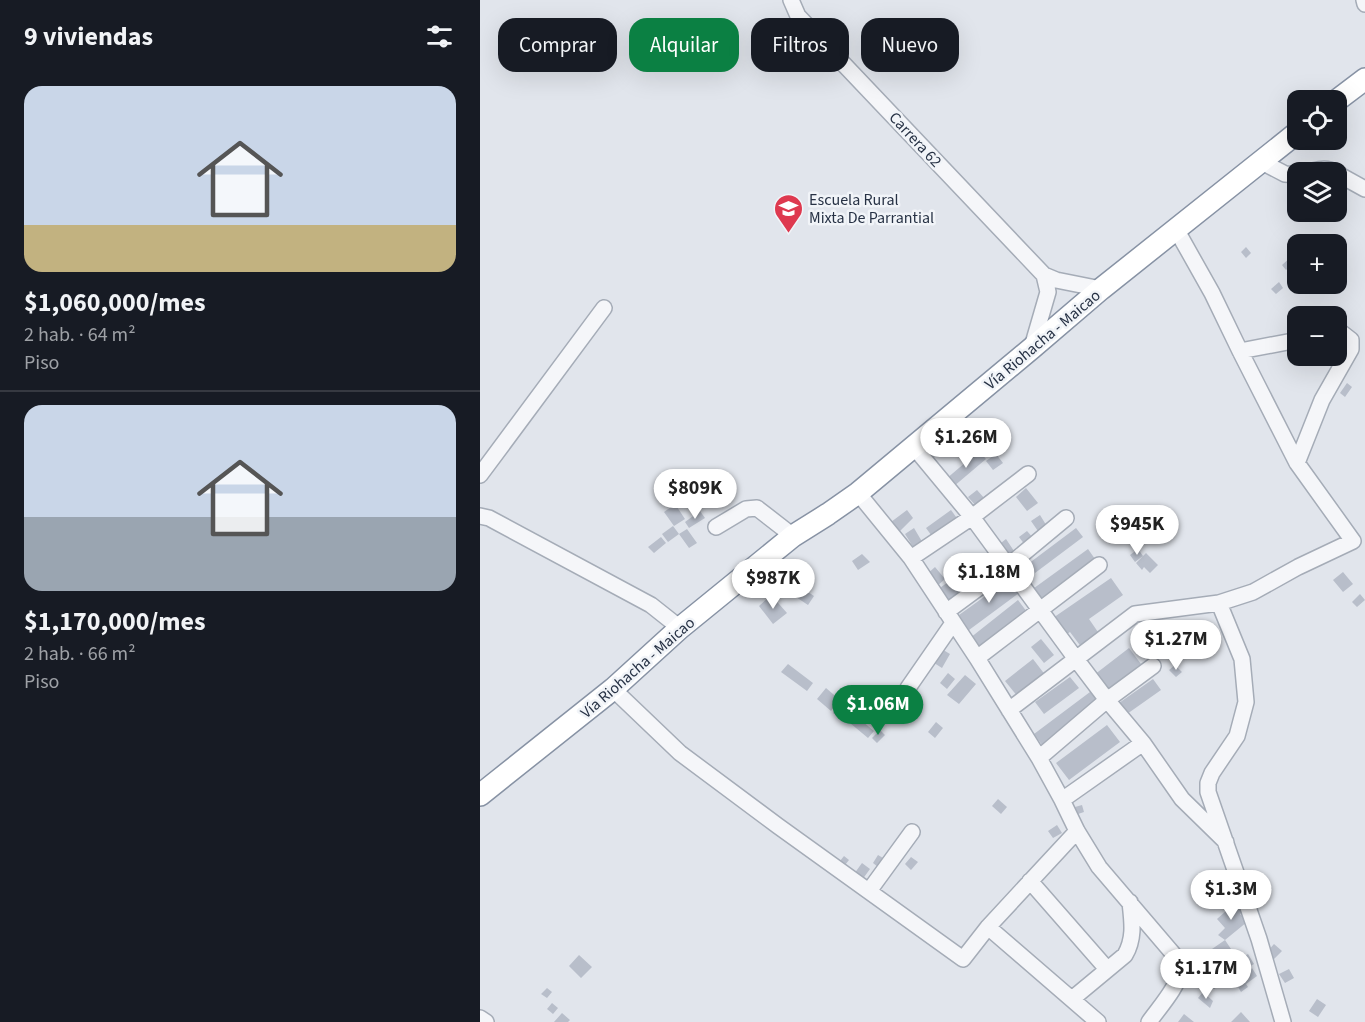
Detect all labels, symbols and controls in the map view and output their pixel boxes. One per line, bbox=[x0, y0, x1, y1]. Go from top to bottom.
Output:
text: 9 viviendas bbox=[24, 18, 153, 55]
chip: Comprar bbox=[498, 18, 617, 72]
chip: Alquilar bbox=[629, 18, 739, 72]
chip: Filtros bbox=[751, 18, 849, 72]
chip: Nuevo bbox=[861, 18, 959, 72]
icon: filters bbox=[423, 20, 456, 53]
map controls bbox=[1287, 90, 1347, 366]
button: locate bbox=[1287, 90, 1347, 150]
street label: Carrera 62 bbox=[884, 107, 947, 172]
icon: home bbox=[186, 125, 294, 233]
button: layers bbox=[1287, 162, 1347, 222]
place label: Escuela Rural Mixta De Parrantial bbox=[809, 189, 934, 229]
school or university icon: Escuela Rural Mixta De Parrantial bbox=[772, 192, 804, 234]
button: + bbox=[1287, 234, 1347, 294]
text: $1,060,000/mes bbox=[24, 284, 206, 321]
street label: Vía Riohacha - Maicao bbox=[980, 285, 1105, 395]
button: − bbox=[1287, 306, 1347, 366]
text: 2 hab. · 64 m² bbox=[24, 321, 136, 349]
text: Piso bbox=[24, 349, 59, 377]
pin: $1.26M bbox=[917, 418, 1015, 469]
text: $1.26M bbox=[934, 423, 998, 451]
icon: home bbox=[186, 444, 294, 552]
pin: $809K bbox=[653, 469, 737, 520]
text: $809K bbox=[668, 474, 722, 502]
pin: $945K bbox=[1095, 505, 1179, 556]
text: $945K bbox=[1110, 510, 1164, 538]
pin: $1.18M bbox=[940, 553, 1038, 604]
text: $1.18M bbox=[957, 558, 1021, 586]
pin: $987K bbox=[731, 559, 815, 610]
text: $987K bbox=[746, 564, 800, 592]
text: $1,170,000/mes bbox=[24, 603, 206, 640]
street label: Vía Riohacha - Maicao bbox=[576, 612, 700, 724]
pin: $1.27M bbox=[1127, 620, 1225, 671]
text: $1.27M bbox=[1144, 625, 1208, 653]
text: 2 hab. · 66 m² bbox=[24, 640, 136, 668]
text: Piso bbox=[24, 668, 59, 696]
pin: $1.06M bbox=[829, 685, 927, 736]
text: $1.06M bbox=[846, 690, 910, 718]
pin: $1.3M bbox=[1189, 870, 1273, 921]
text: $1.3M bbox=[1205, 875, 1257, 903]
pin: $1.17M bbox=[1157, 949, 1255, 1000]
text: $1.17M bbox=[1174, 954, 1238, 982]

